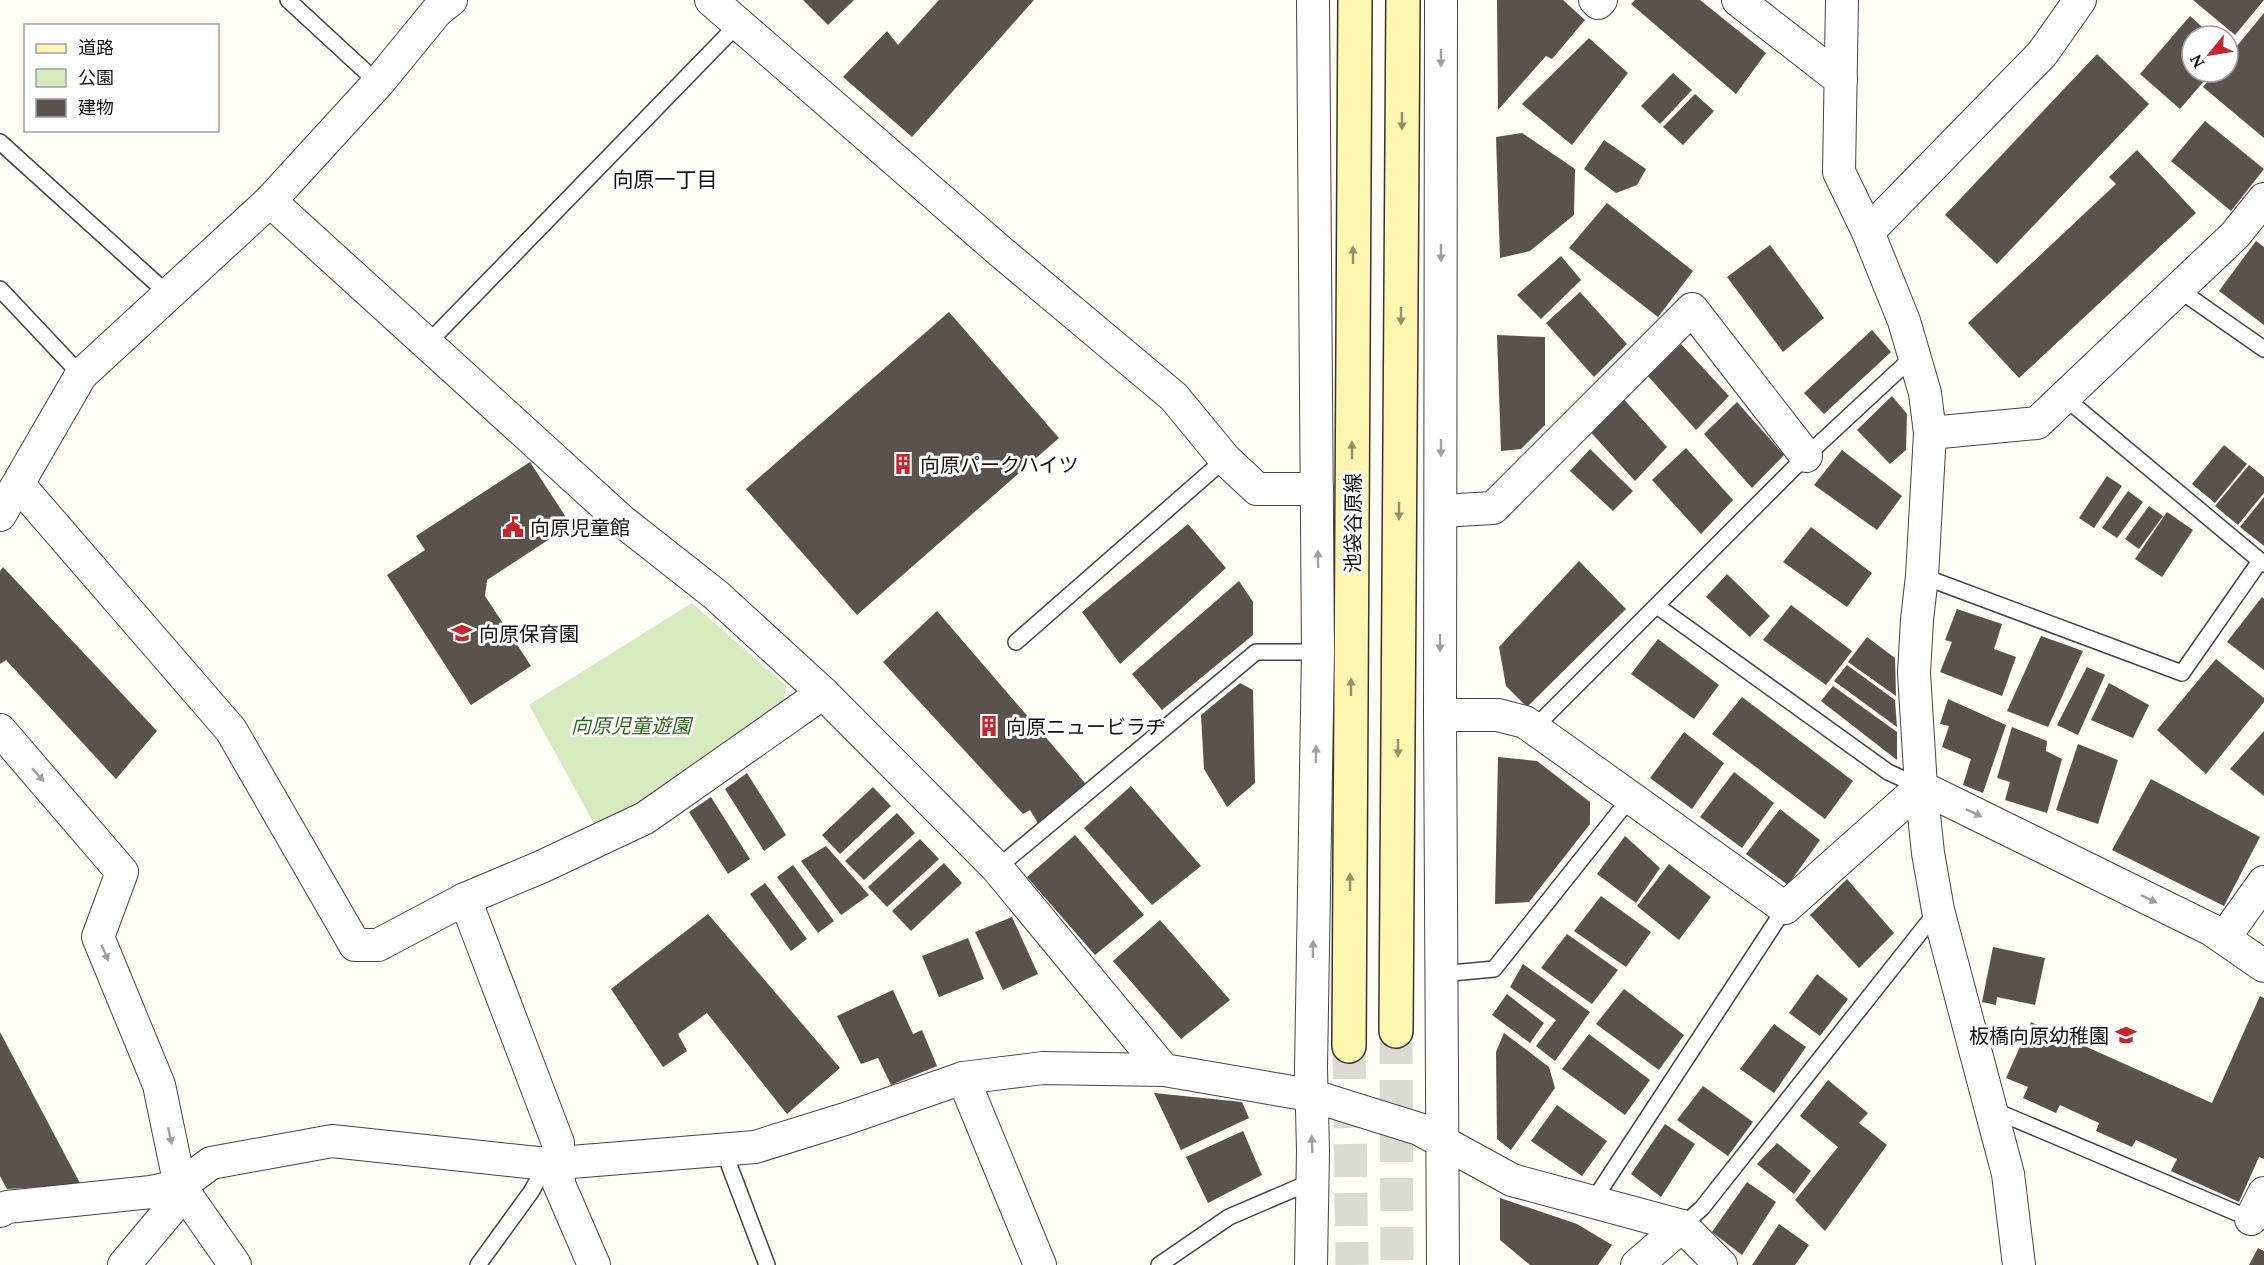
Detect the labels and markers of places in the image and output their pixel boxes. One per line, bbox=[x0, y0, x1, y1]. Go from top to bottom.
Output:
building icon: 向原パークハイツ bbox=[891, 452, 915, 476]
place label: 向原パークハイツ bbox=[920, 452, 1079, 477]
public building icon: 向原児童館 bbox=[501, 515, 525, 539]
place label: 向原児童館 bbox=[530, 515, 630, 540]
school or university icon: 向原保育園 bbox=[450, 621, 474, 645]
place label: 向原保育園 bbox=[479, 621, 579, 646]
building icon: 向原ニュービラヂ bbox=[977, 714, 1001, 738]
place label: 向原ニュービラヂ bbox=[1006, 714, 1166, 739]
place label: 板橋向原幼稚園 bbox=[1969, 1023, 2109, 1048]
school or university icon: 板橋向原幼稚園 bbox=[2114, 1023, 2138, 1047]

